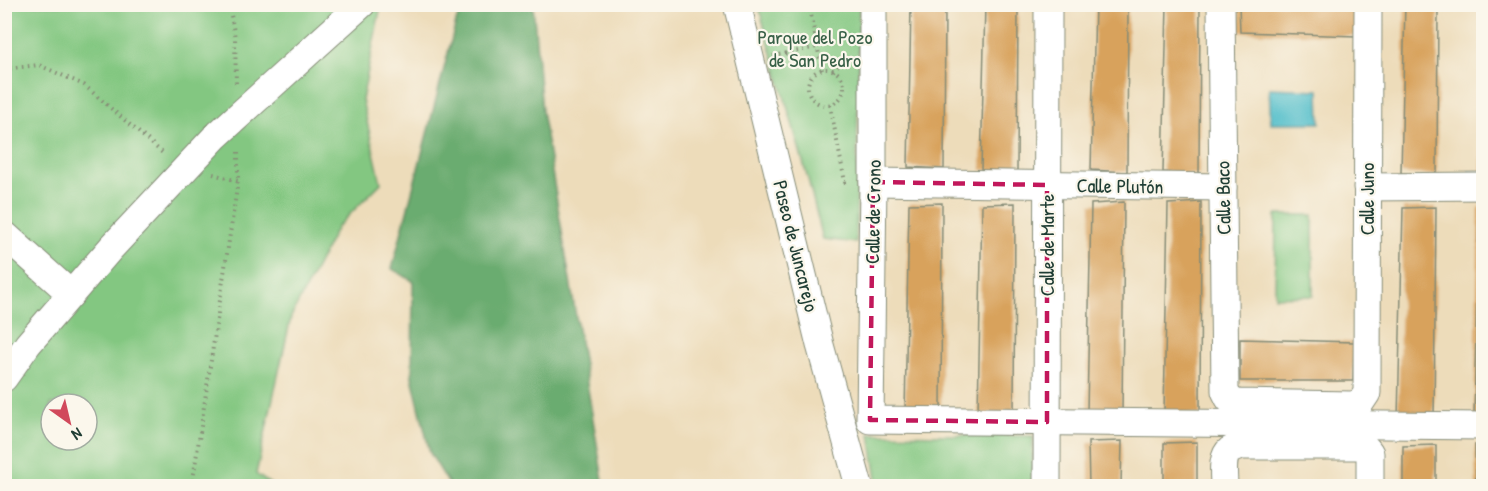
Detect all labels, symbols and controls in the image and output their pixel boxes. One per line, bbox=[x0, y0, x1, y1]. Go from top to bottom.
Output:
park label: Parque del Pozo de San Pedro bbox=[758, 23, 872, 73]
street label: Calle de Crono bbox=[858, 160, 887, 264]
street label: Calle Baco bbox=[1208, 161, 1237, 235]
street label: Calle Juno bbox=[1353, 163, 1380, 235]
street label: Calle Plutón bbox=[1076, 171, 1164, 200]
street label: Paseo de Juncarejo bbox=[767, 177, 826, 314]
street label: Calle de Marte bbox=[1033, 194, 1060, 296]
north arrow bbox=[39, 392, 99, 452]
text: N bbox=[67, 423, 87, 446]

